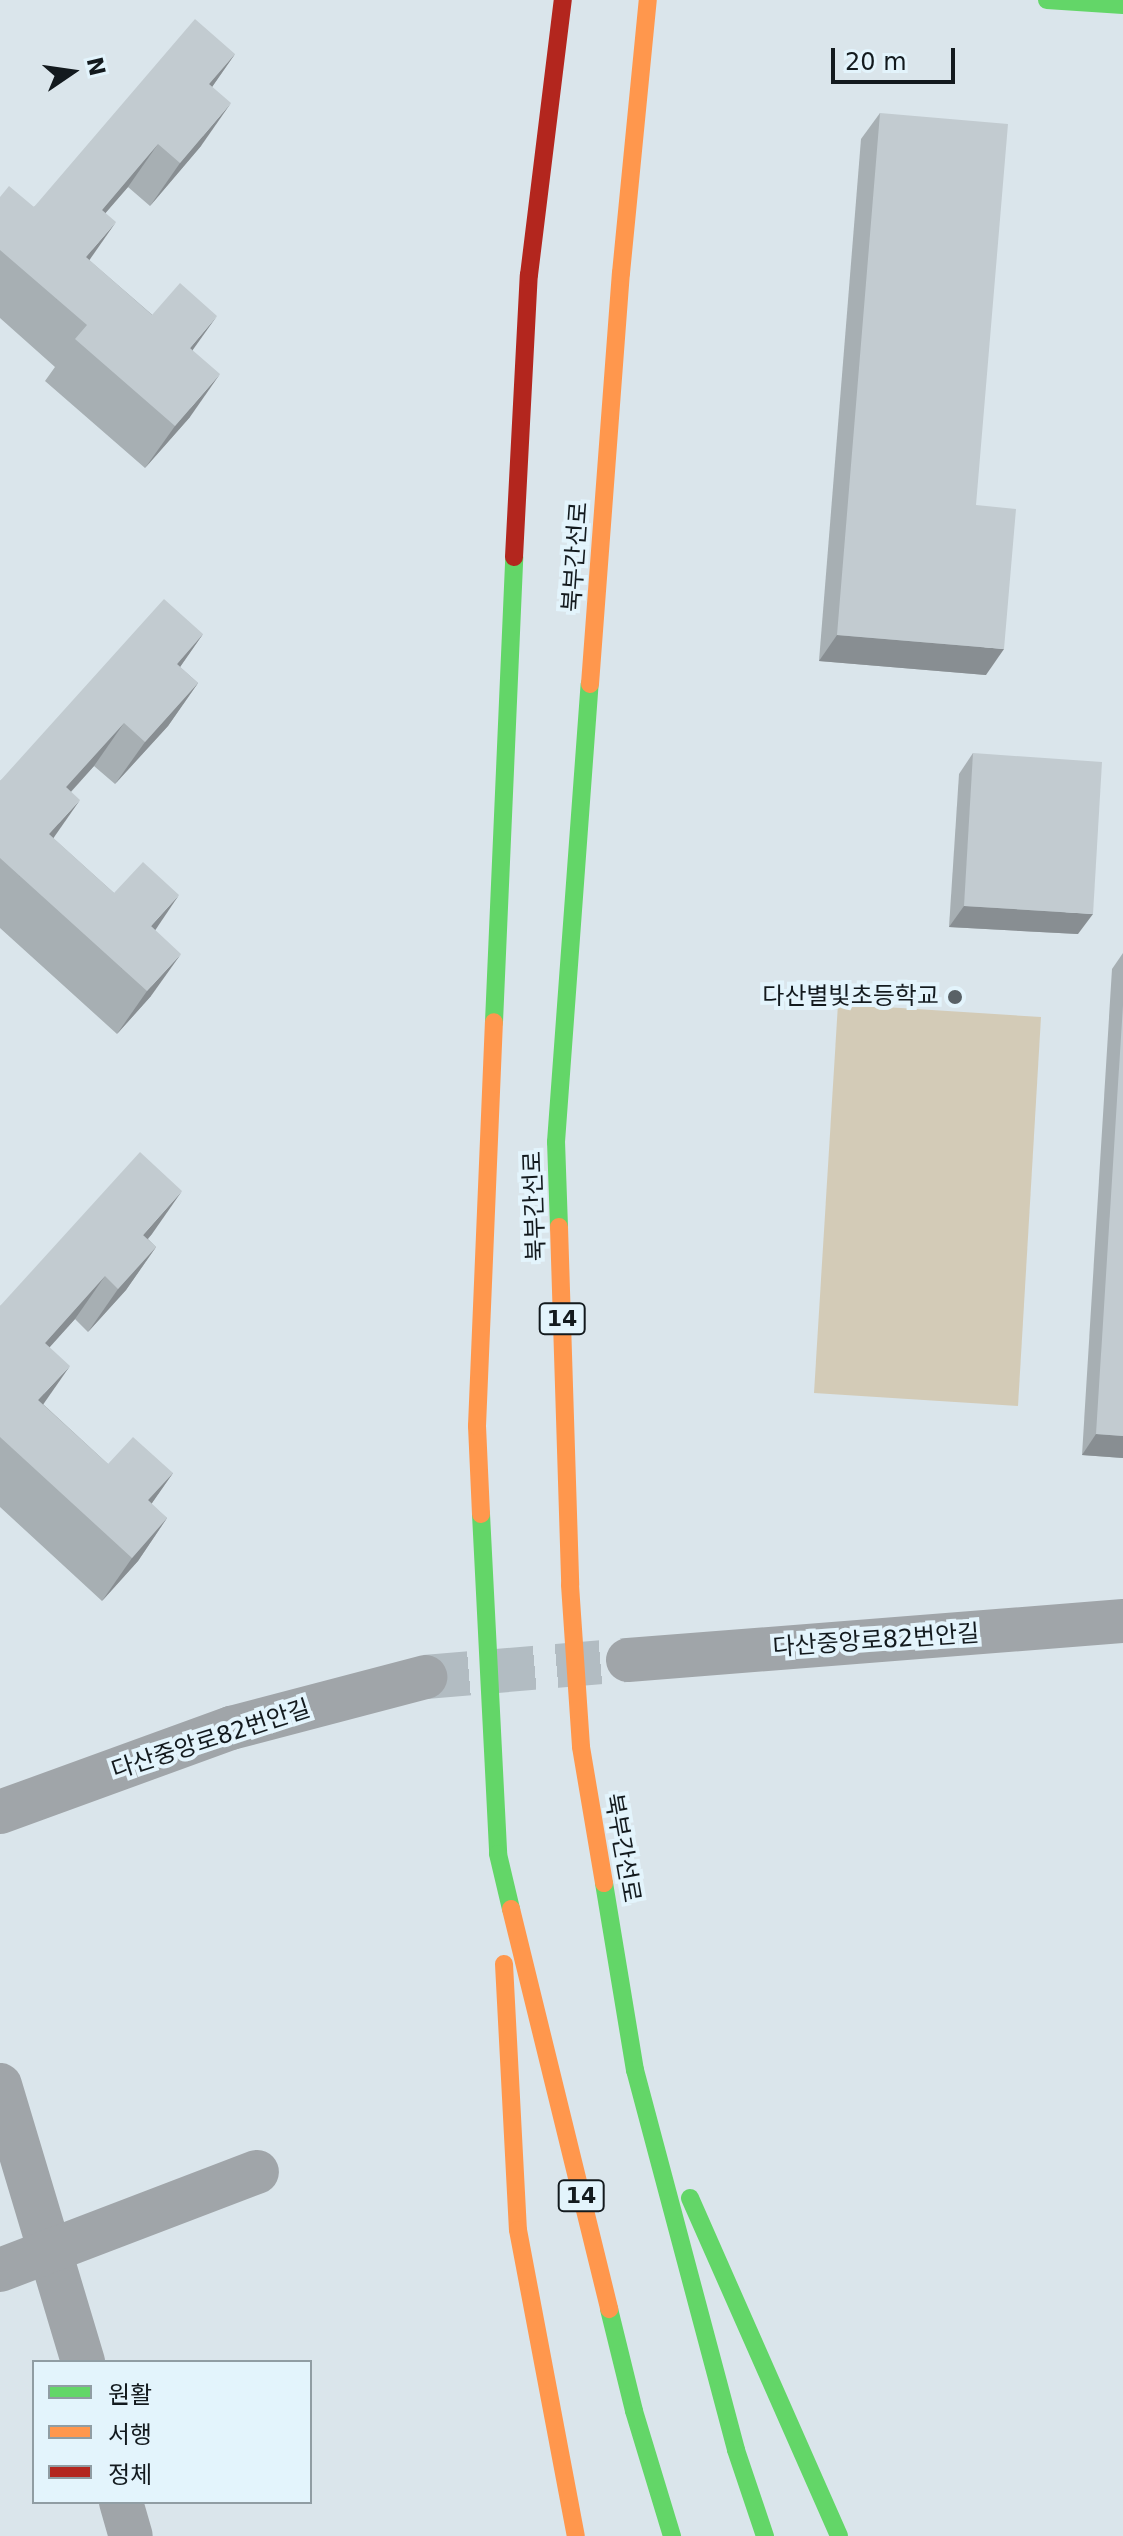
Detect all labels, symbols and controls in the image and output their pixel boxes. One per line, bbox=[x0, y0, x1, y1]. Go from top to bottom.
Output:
north arrow bbox=[32, 32, 112, 112]
scale bar bbox=[835, 32, 959, 82]
text: 20 m bbox=[845, 48, 907, 76]
text: N bbox=[82, 55, 110, 78]
street label: 북부간선로 bbox=[558, 501, 594, 613]
place label: 다산별빛초등학교 bbox=[762, 983, 939, 1011]
marker: 다산별빛초등학교 bbox=[946, 988, 964, 1006]
street label: 북부간선로 bbox=[519, 1150, 551, 1262]
road number: 14 bbox=[538, 1301, 586, 1337]
street label: 다산중앙로82번안길 bbox=[772, 1619, 980, 1663]
street label: 다산중앙로82번안길 bbox=[108, 1694, 314, 1786]
street label: 북부간선로 bbox=[598, 1791, 646, 1905]
road number: 14 bbox=[557, 2178, 605, 2214]
legend bbox=[32, 2360, 312, 2504]
text: 원활 bbox=[108, 2381, 152, 2409]
text: 서행 bbox=[108, 2421, 152, 2449]
text: 정체 bbox=[108, 2461, 152, 2489]

